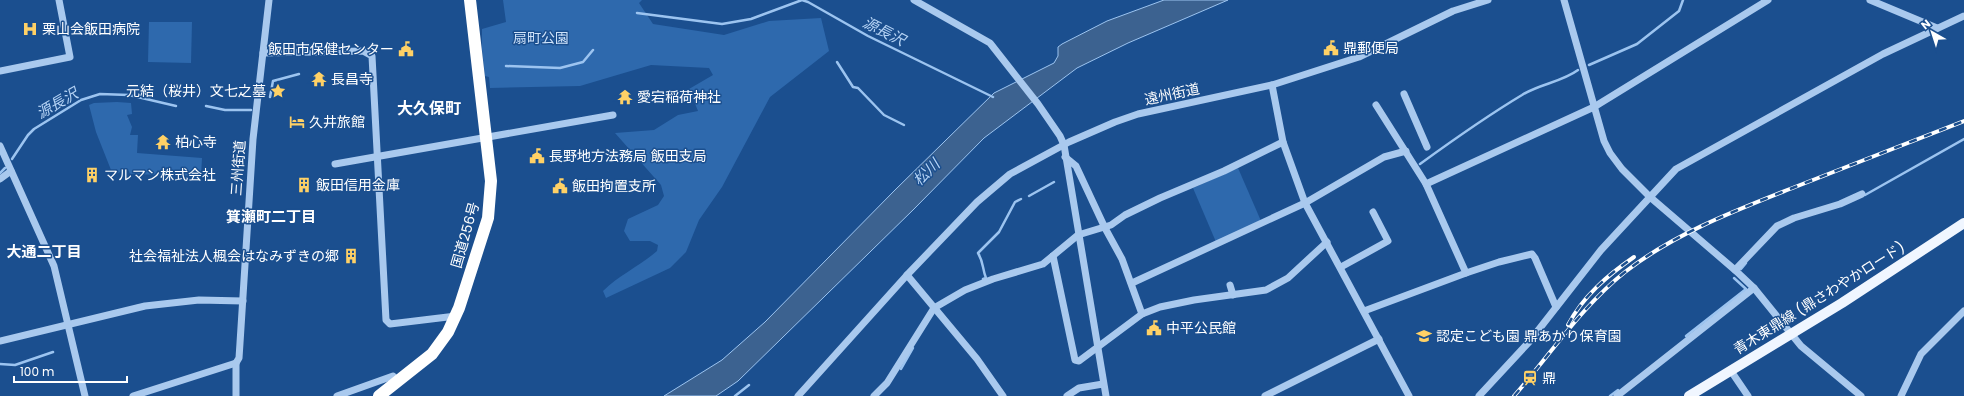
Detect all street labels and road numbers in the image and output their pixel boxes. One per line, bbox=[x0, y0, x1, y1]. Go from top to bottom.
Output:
street label: 遠州街道 bbox=[1143, 78, 1201, 110]
street label: 三州街道 bbox=[226, 139, 250, 197]
street label: 国道256号 bbox=[446, 200, 484, 270]
street label: 青木東鼎線 (鼎さわやかロード) bbox=[1730, 237, 1908, 359]

